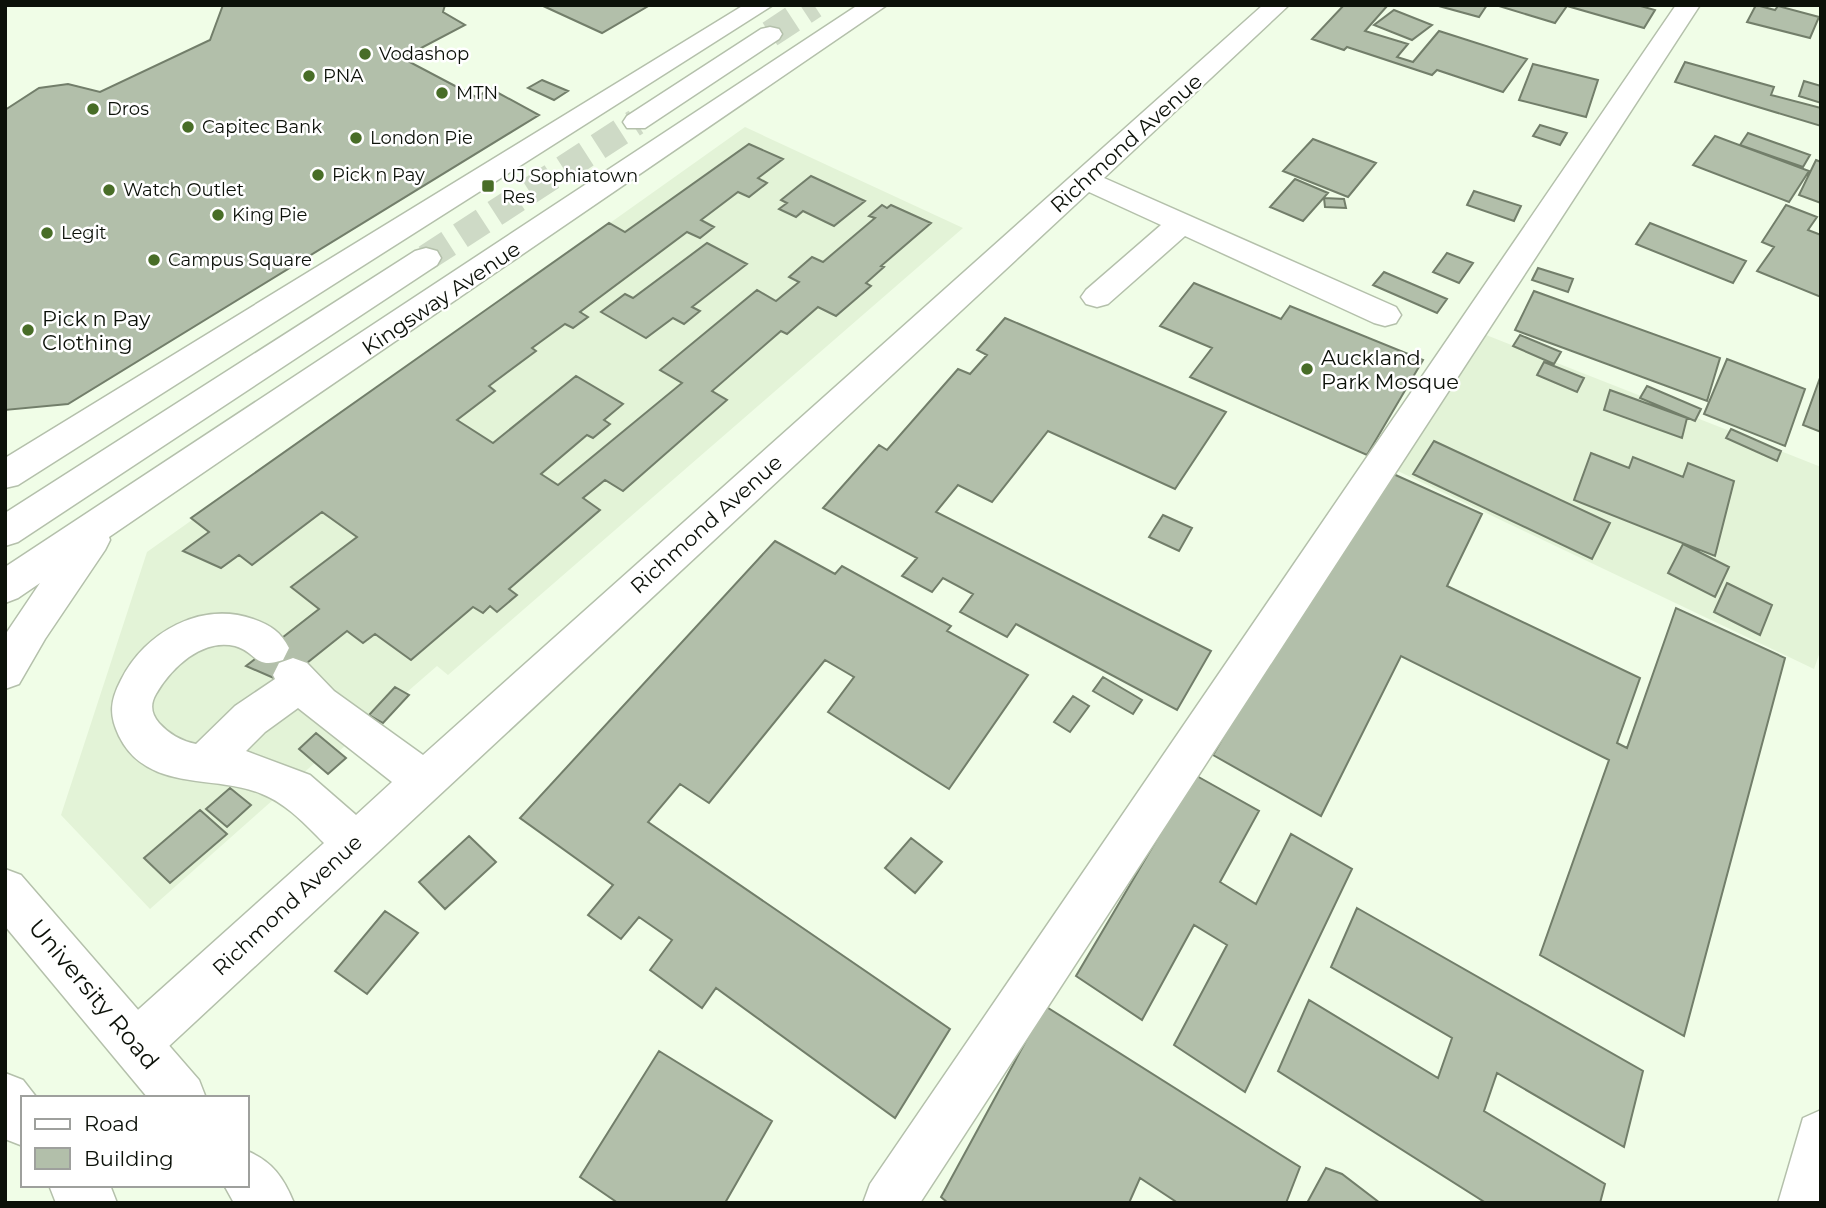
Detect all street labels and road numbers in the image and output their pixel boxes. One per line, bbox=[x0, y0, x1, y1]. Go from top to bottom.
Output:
street label: Richmond Avenue bbox=[1045, 68, 1207, 218]
street label: Kingsway Avenue bbox=[357, 236, 525, 360]
street label: Richmond Avenue bbox=[625, 449, 787, 599]
street label: Richmond Avenue bbox=[207, 829, 367, 981]
street label: University Road bbox=[23, 913, 165, 1075]

